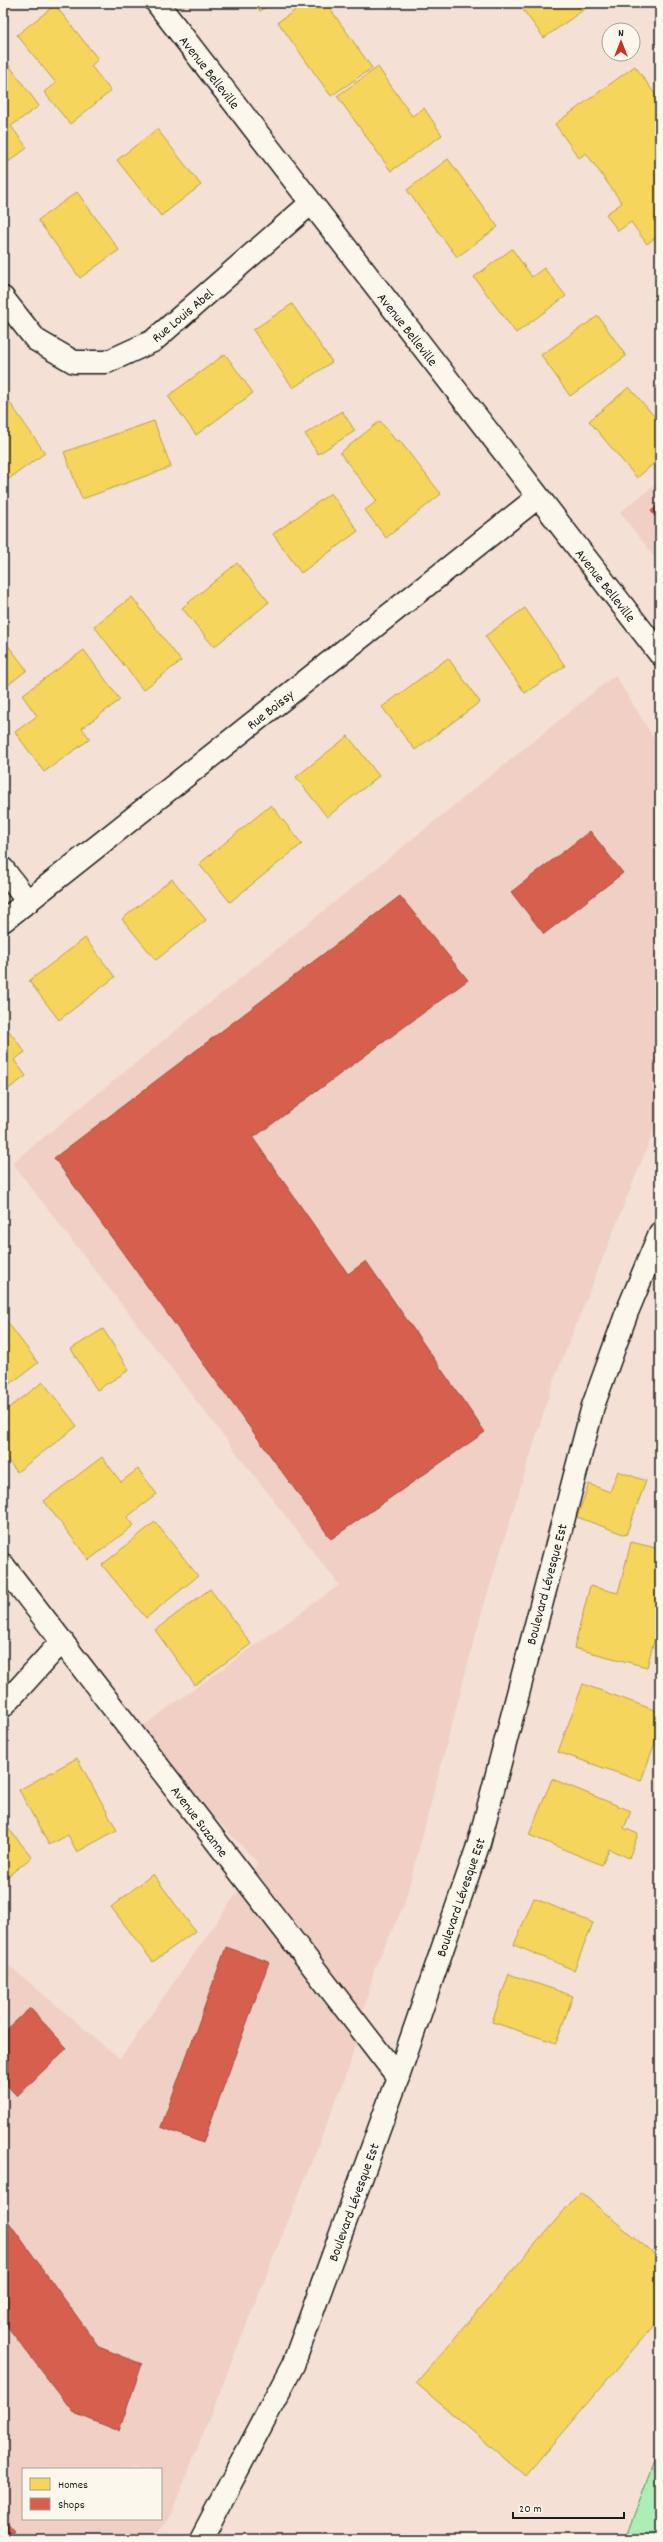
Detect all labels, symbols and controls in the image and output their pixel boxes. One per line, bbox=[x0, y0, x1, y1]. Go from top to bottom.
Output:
north arrow bbox=[601, 22, 641, 62]
text: N bbox=[618, 26, 624, 42]
street label: Avenue Belleville bbox=[173, 32, 244, 114]
street label: Rue Louis Abel bbox=[148, 284, 219, 348]
street label: Avenue Belleville bbox=[371, 289, 442, 371]
street label: Avenue Belleville bbox=[569, 545, 640, 627]
street label: Rue Boissy bbox=[243, 686, 299, 735]
street label: Boulevard Lévesque Est bbox=[522, 1522, 574, 1647]
street label: Avenue Suzanne bbox=[165, 1782, 232, 1862]
street label: Boulevard Lévesque Est bbox=[432, 1836, 492, 1960]
street label: Boulevard Lévesque Est bbox=[324, 2141, 386, 2265]
legend bbox=[22, 2468, 162, 2520]
text: Homes bbox=[58, 2477, 88, 2494]
scale bar bbox=[513, 2494, 624, 2520]
text: Shops bbox=[58, 2497, 85, 2514]
text: 20 m bbox=[519, 2501, 542, 2518]

